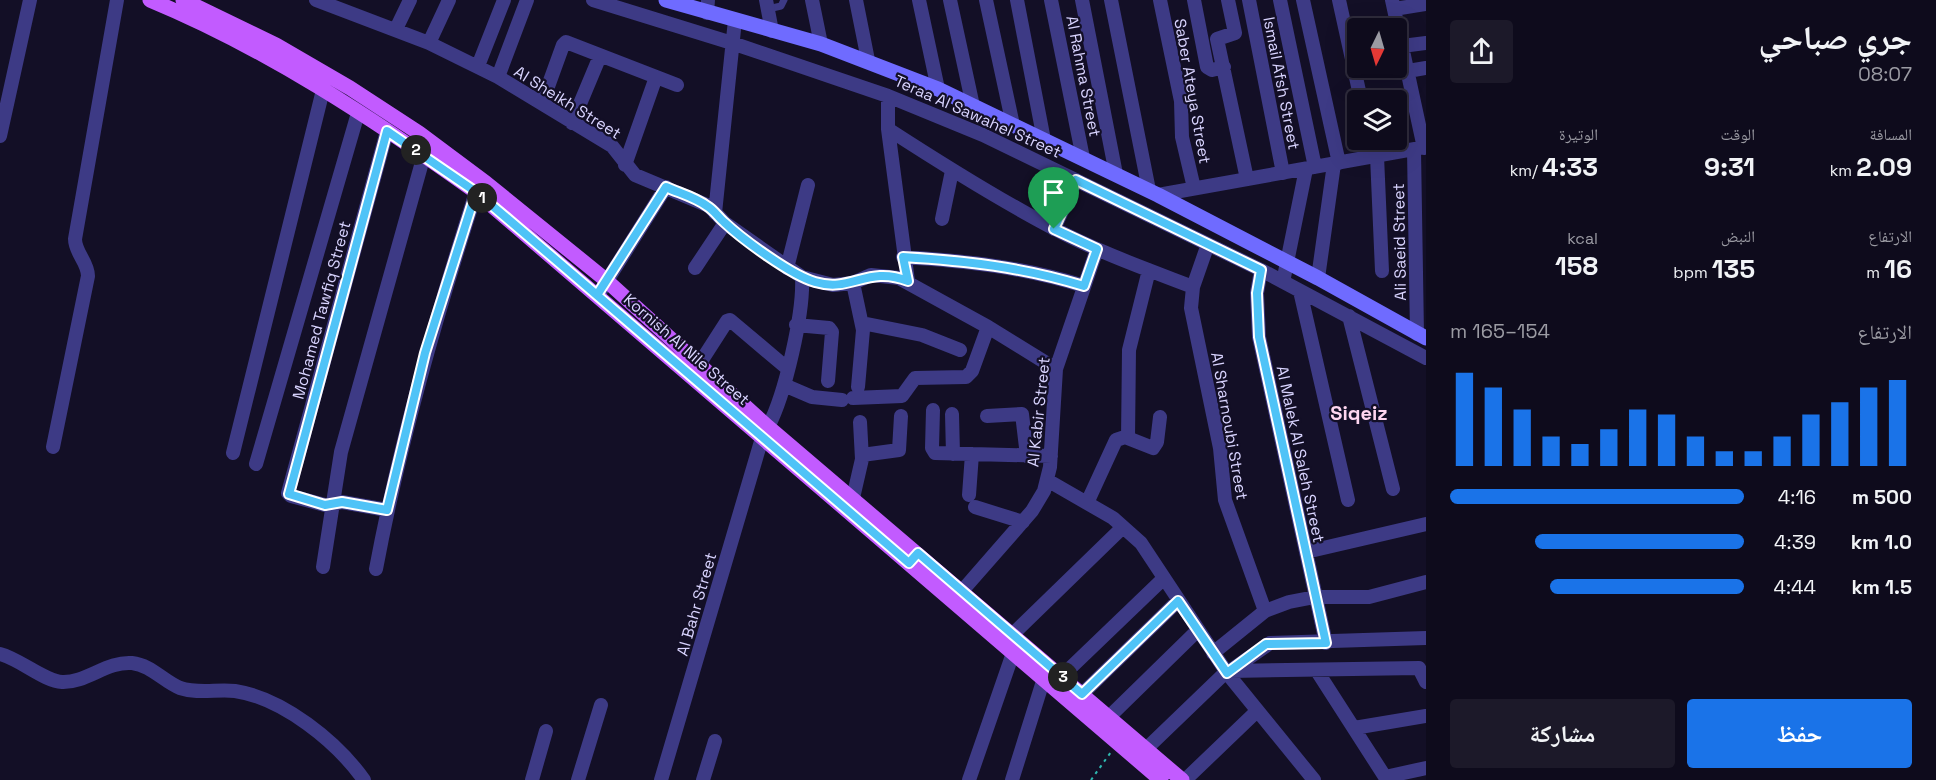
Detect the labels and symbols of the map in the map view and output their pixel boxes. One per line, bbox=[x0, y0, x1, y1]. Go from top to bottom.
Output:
street label: Al Rahma Street bbox=[1061, 14, 1106, 139]
street label: Ismail Afsh Street bbox=[1258, 15, 1305, 151]
street label: Saber Ateya Street bbox=[1169, 17, 1216, 165]
north arrow bbox=[1347, 18, 1407, 78]
street label: Al Sheikh Street bbox=[510, 61, 625, 144]
street label: Teraa Al Sawahel Street bbox=[891, 70, 1064, 163]
pin: 2 bbox=[401, 135, 431, 165]
pin bbox=[1028, 167, 1079, 229]
pin: 1 bbox=[467, 183, 497, 213]
street label: Ali Saeid Street bbox=[1388, 183, 1411, 301]
street label: Mohamed Tawfiq Street bbox=[288, 219, 355, 402]
street label: Kornish Al Nile Street bbox=[619, 289, 754, 410]
street label: Al Sharnoubi Street bbox=[1206, 351, 1253, 502]
street label: Al Kabir Street bbox=[1022, 356, 1055, 468]
street label: Al Malek Al Saleh Street bbox=[1271, 364, 1330, 545]
district label: Siqeiz bbox=[1330, 400, 1388, 426]
street label: Al Bahr Street bbox=[672, 550, 721, 658]
pin: 3 bbox=[1048, 662, 1078, 692]

